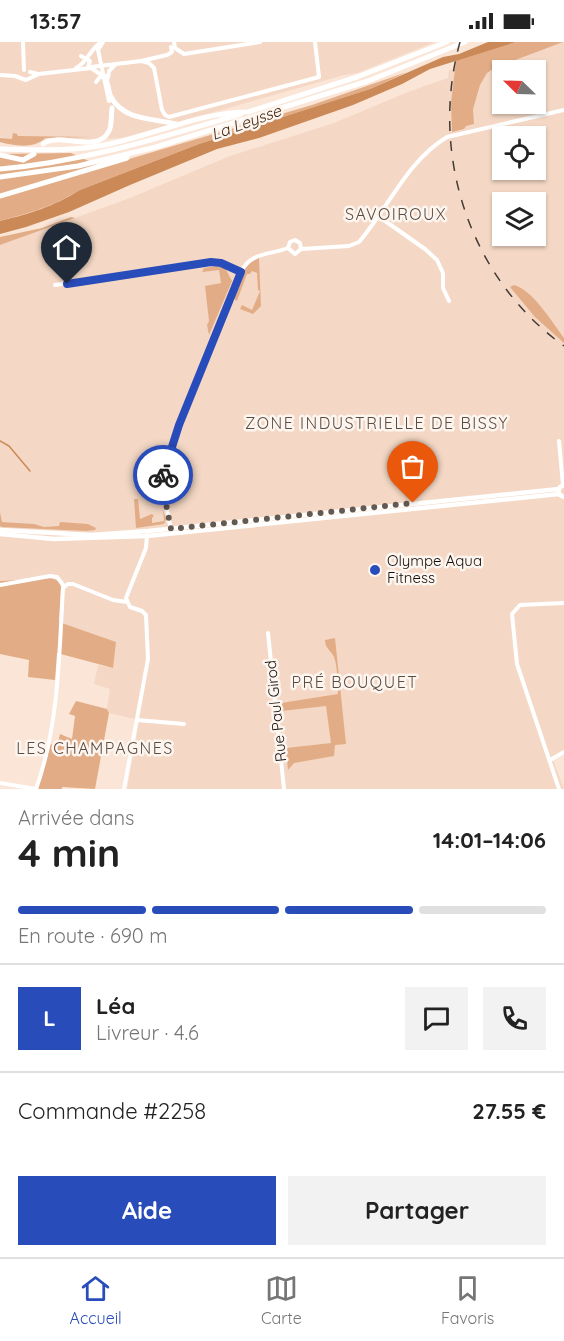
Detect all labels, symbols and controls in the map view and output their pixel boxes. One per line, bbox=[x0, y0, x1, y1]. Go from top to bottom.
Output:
text: 13:57 bbox=[30, 7, 81, 35]
north arrow bbox=[492, 60, 546, 114]
map controls bbox=[492, 60, 546, 246]
water label: La Leysse bbox=[208, 100, 285, 144]
button: locate bbox=[492, 126, 546, 180]
button: layers bbox=[492, 192, 546, 246]
district label: SAVOIROUX bbox=[345, 204, 447, 224]
pin bbox=[41, 222, 92, 284]
icon: home bbox=[50, 231, 83, 264]
district label: ZONE INDUSTRIELLE DE BISSY bbox=[245, 413, 509, 433]
pin bbox=[387, 441, 438, 503]
courier bbox=[133, 445, 193, 505]
icon: bag bbox=[396, 450, 429, 483]
icon: bike bbox=[147, 459, 180, 492]
place label: Olympe Aqua Fitness bbox=[387, 551, 482, 587]
marker: Olympe Aqua Fitness bbox=[368, 563, 382, 577]
street label: Rue Paul Girod bbox=[261, 659, 290, 763]
district label: PRÉ BOUQUET bbox=[292, 672, 418, 692]
district label: LES CHAMPAGNES bbox=[16, 738, 174, 758]
text: Arrivée dans bbox=[18, 805, 134, 830]
text: 14:01–14:06 bbox=[433, 826, 546, 854]
text: 4 min bbox=[18, 828, 120, 877]
text: En route · 690 m bbox=[18, 923, 167, 948]
button: chat bbox=[405, 987, 468, 1050]
button: phone bbox=[483, 987, 546, 1050]
text: Léa bbox=[96, 992, 135, 1020]
text: L bbox=[43, 1004, 56, 1032]
text: Livreur · 4.6 bbox=[96, 1020, 199, 1045]
text: Commande #2258 bbox=[18, 1097, 206, 1125]
text: 27.55 € bbox=[472, 1097, 546, 1125]
button: Aide bbox=[18, 1176, 276, 1245]
button: Partager bbox=[288, 1176, 546, 1245]
tab: Accueil bbox=[70, 1272, 122, 1328]
tab: Carte bbox=[261, 1272, 302, 1328]
tab: Favoris bbox=[441, 1272, 494, 1328]

